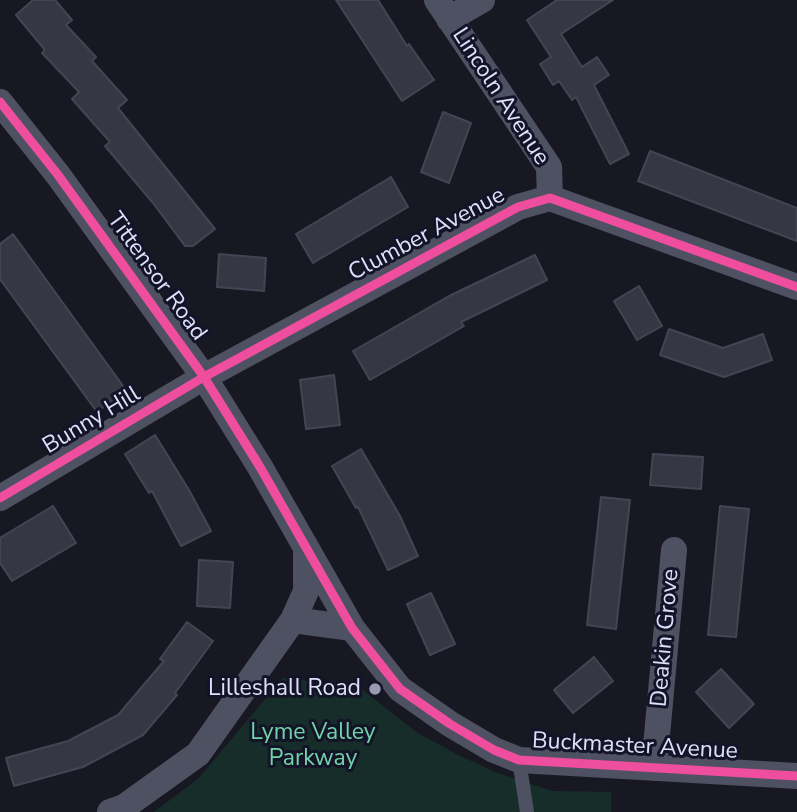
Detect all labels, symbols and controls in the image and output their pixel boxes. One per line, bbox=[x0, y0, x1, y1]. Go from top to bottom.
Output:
street label: Lincoln Avenue bbox=[445, 23, 555, 171]
street label: Clumber Avenue bbox=[344, 182, 510, 288]
street label: Tittensor Road bbox=[100, 208, 212, 346]
street label: Bunny Hill bbox=[38, 381, 146, 461]
street label: Deakin Grove bbox=[646, 568, 686, 708]
place label: Lilleshall Road bbox=[208, 675, 361, 703]
marker: Lilleshall Road bbox=[367, 681, 383, 697]
park label: Lyme Valley Parkway bbox=[250, 719, 376, 773]
street label: Buckmaster Avenue bbox=[531, 728, 739, 766]

